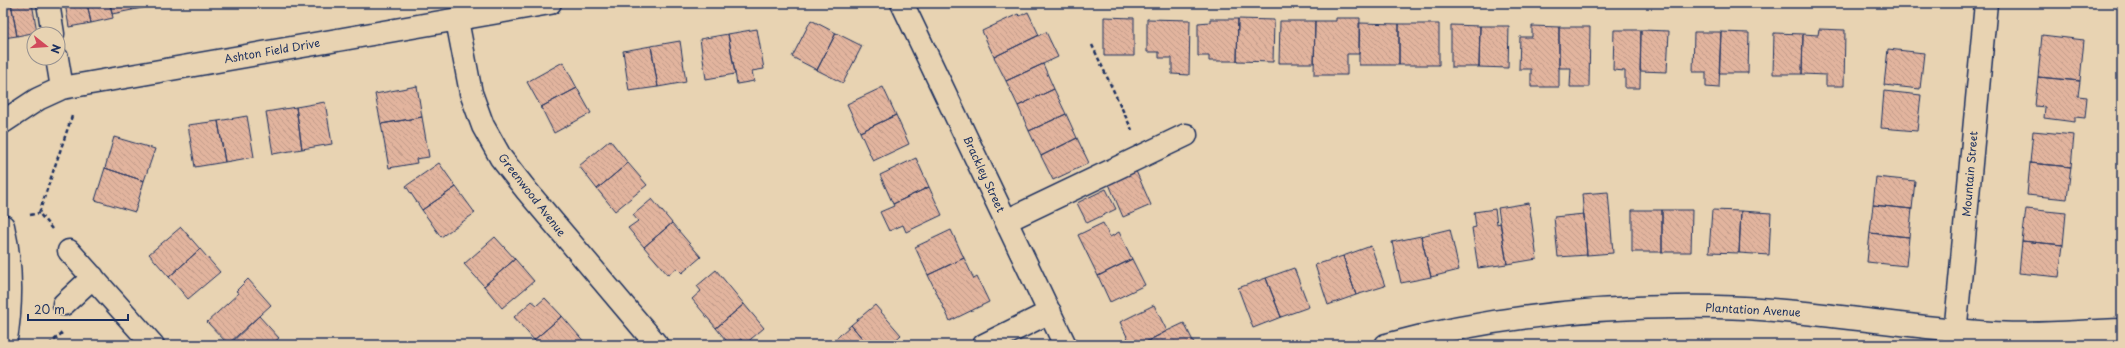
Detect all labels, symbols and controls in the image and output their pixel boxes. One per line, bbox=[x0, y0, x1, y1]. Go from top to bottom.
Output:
north arrow bbox=[26, 26, 66, 66]
street label: Ashton Field Drive bbox=[223, 34, 321, 67]
text: N bbox=[47, 42, 65, 56]
street label: Mountain Street bbox=[1957, 130, 1982, 217]
street label: Brackley Street bbox=[959, 133, 1010, 215]
street label: Greenwood Avenue bbox=[494, 150, 570, 240]
scale bar bbox=[28, 296, 128, 322]
street label: Plantation Avenue bbox=[1705, 299, 1801, 320]
text: 20 m bbox=[34, 300, 65, 318]

